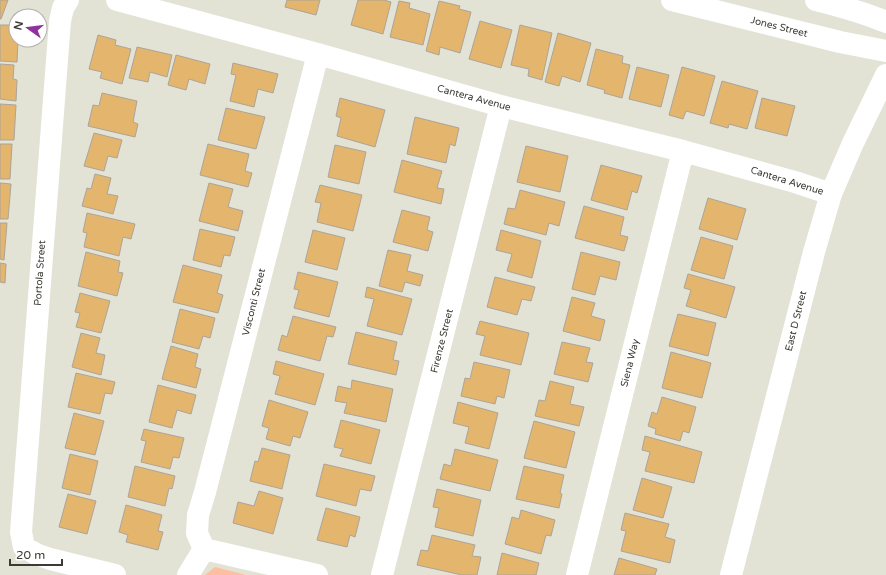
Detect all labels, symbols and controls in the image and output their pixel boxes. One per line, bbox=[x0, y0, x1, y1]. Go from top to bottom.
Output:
north arrow bbox=[8, 8, 48, 48]
street label: Jones Street bbox=[749, 14, 809, 40]
text: N bbox=[11, 20, 26, 32]
street label: Cantera Avenue bbox=[436, 82, 512, 114]
street label: Cantera Avenue bbox=[749, 164, 825, 198]
street label: Portola Street bbox=[32, 240, 48, 306]
street label: Visconti Street bbox=[240, 267, 268, 337]
street label: East D Street bbox=[783, 289, 809, 352]
street label: Firenze Street bbox=[428, 307, 456, 374]
street label: Siena Way bbox=[618, 337, 642, 388]
scale bar bbox=[10, 541, 62, 567]
text: 20 m bbox=[16, 548, 45, 562]

